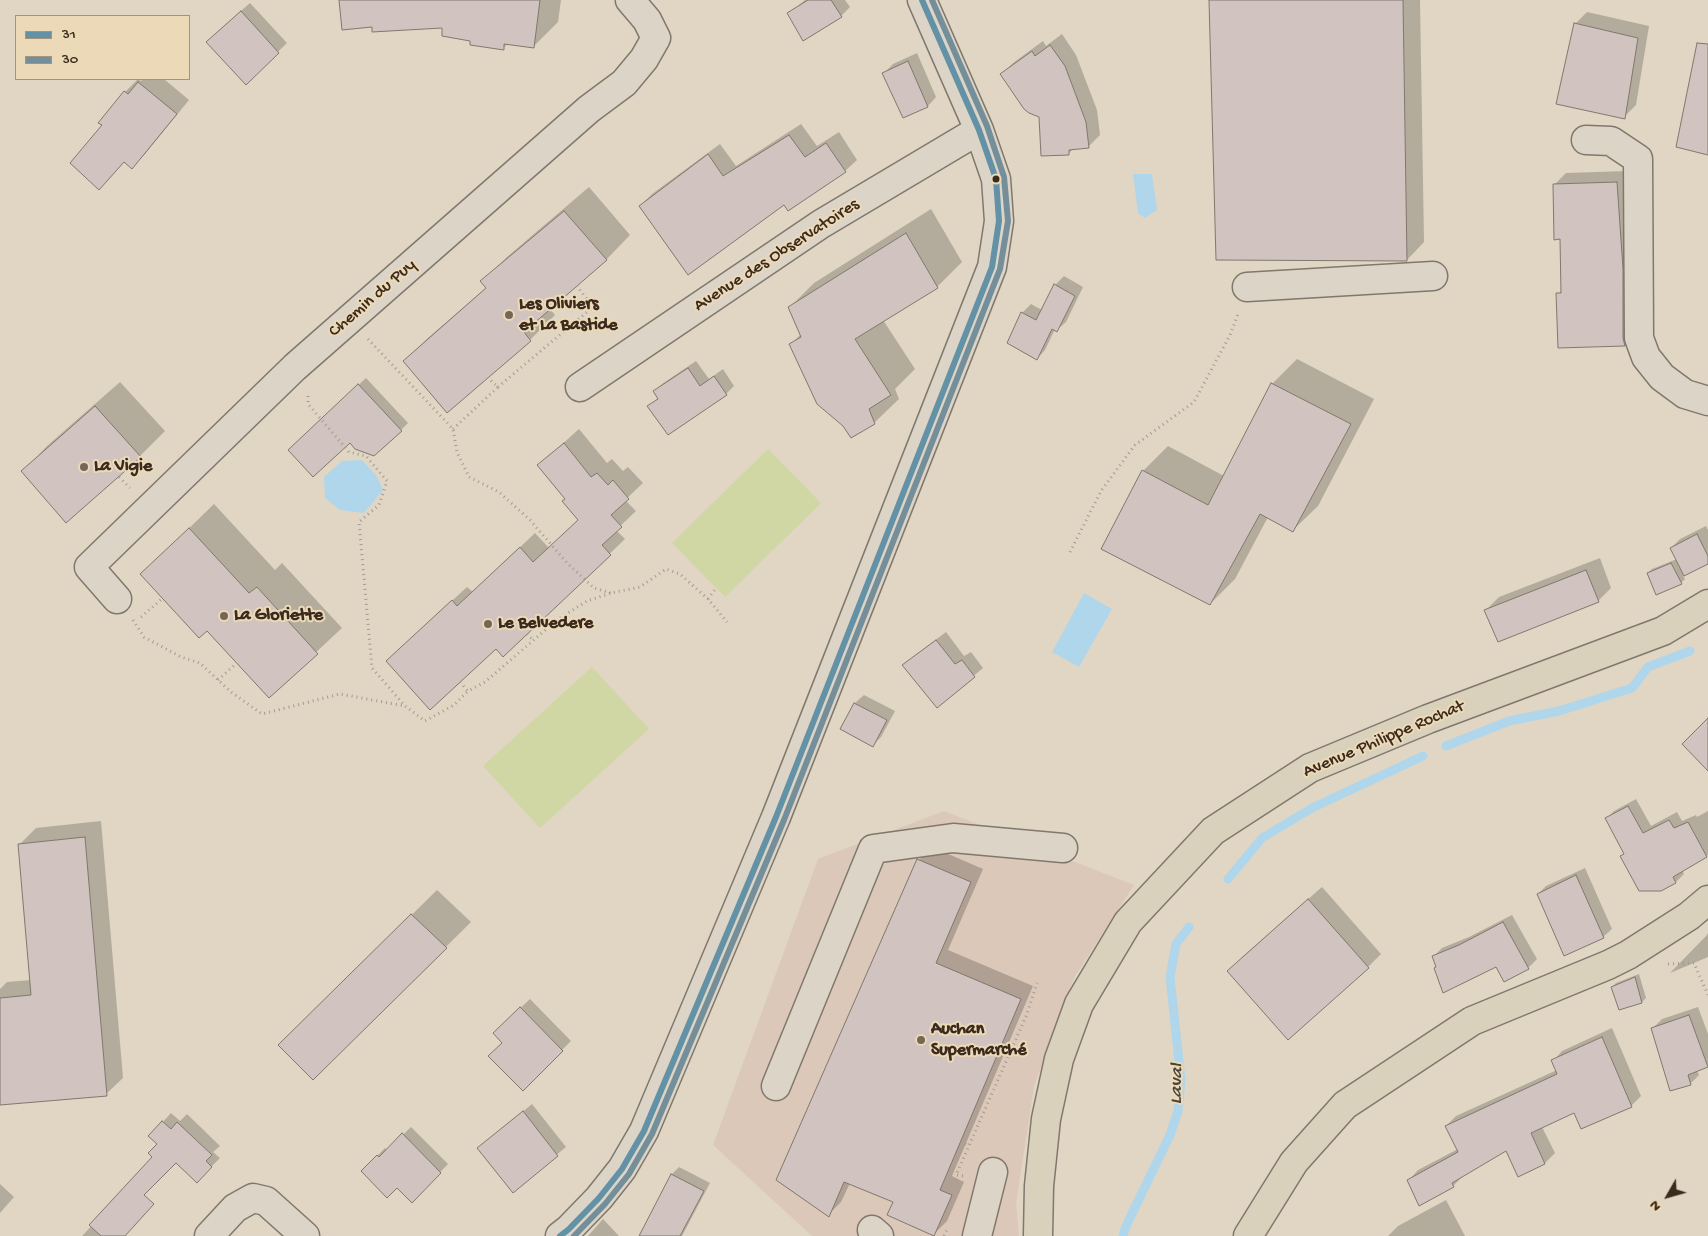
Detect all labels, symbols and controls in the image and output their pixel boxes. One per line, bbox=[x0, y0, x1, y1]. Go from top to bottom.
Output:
legend bbox=[15, 15, 190, 80]
text: 31 bbox=[62, 26, 76, 44]
text: 30 bbox=[62, 51, 78, 69]
unlabelled marker bbox=[991, 174, 1001, 184]
street label: Avenue des Observatoires bbox=[690, 195, 864, 317]
street label: Chemin du Puy bbox=[325, 255, 421, 343]
place label: Les Oliviers et La Bastide bbox=[519, 294, 618, 336]
marker: Les Oliviers et La Bastide bbox=[503, 309, 515, 321]
place label: La Vigie bbox=[94, 456, 152, 478]
marker: La Vigie bbox=[78, 461, 90, 473]
place label: La Gloriette bbox=[234, 605, 323, 627]
marker: La Gloriette bbox=[218, 610, 230, 622]
place label: Le Belvedere bbox=[498, 613, 593, 635]
marker: Le Belvedere bbox=[482, 618, 494, 630]
street label: Avenue Philippe Rochat bbox=[1300, 696, 1468, 784]
place label: Auchan Supermarché bbox=[931, 1019, 1027, 1062]
marker: Auchan Supermarché bbox=[915, 1034, 927, 1046]
water label: Laval bbox=[1166, 1063, 1190, 1105]
north arrow bbox=[1643, 1171, 1693, 1221]
text: N bbox=[1646, 1197, 1665, 1214]

